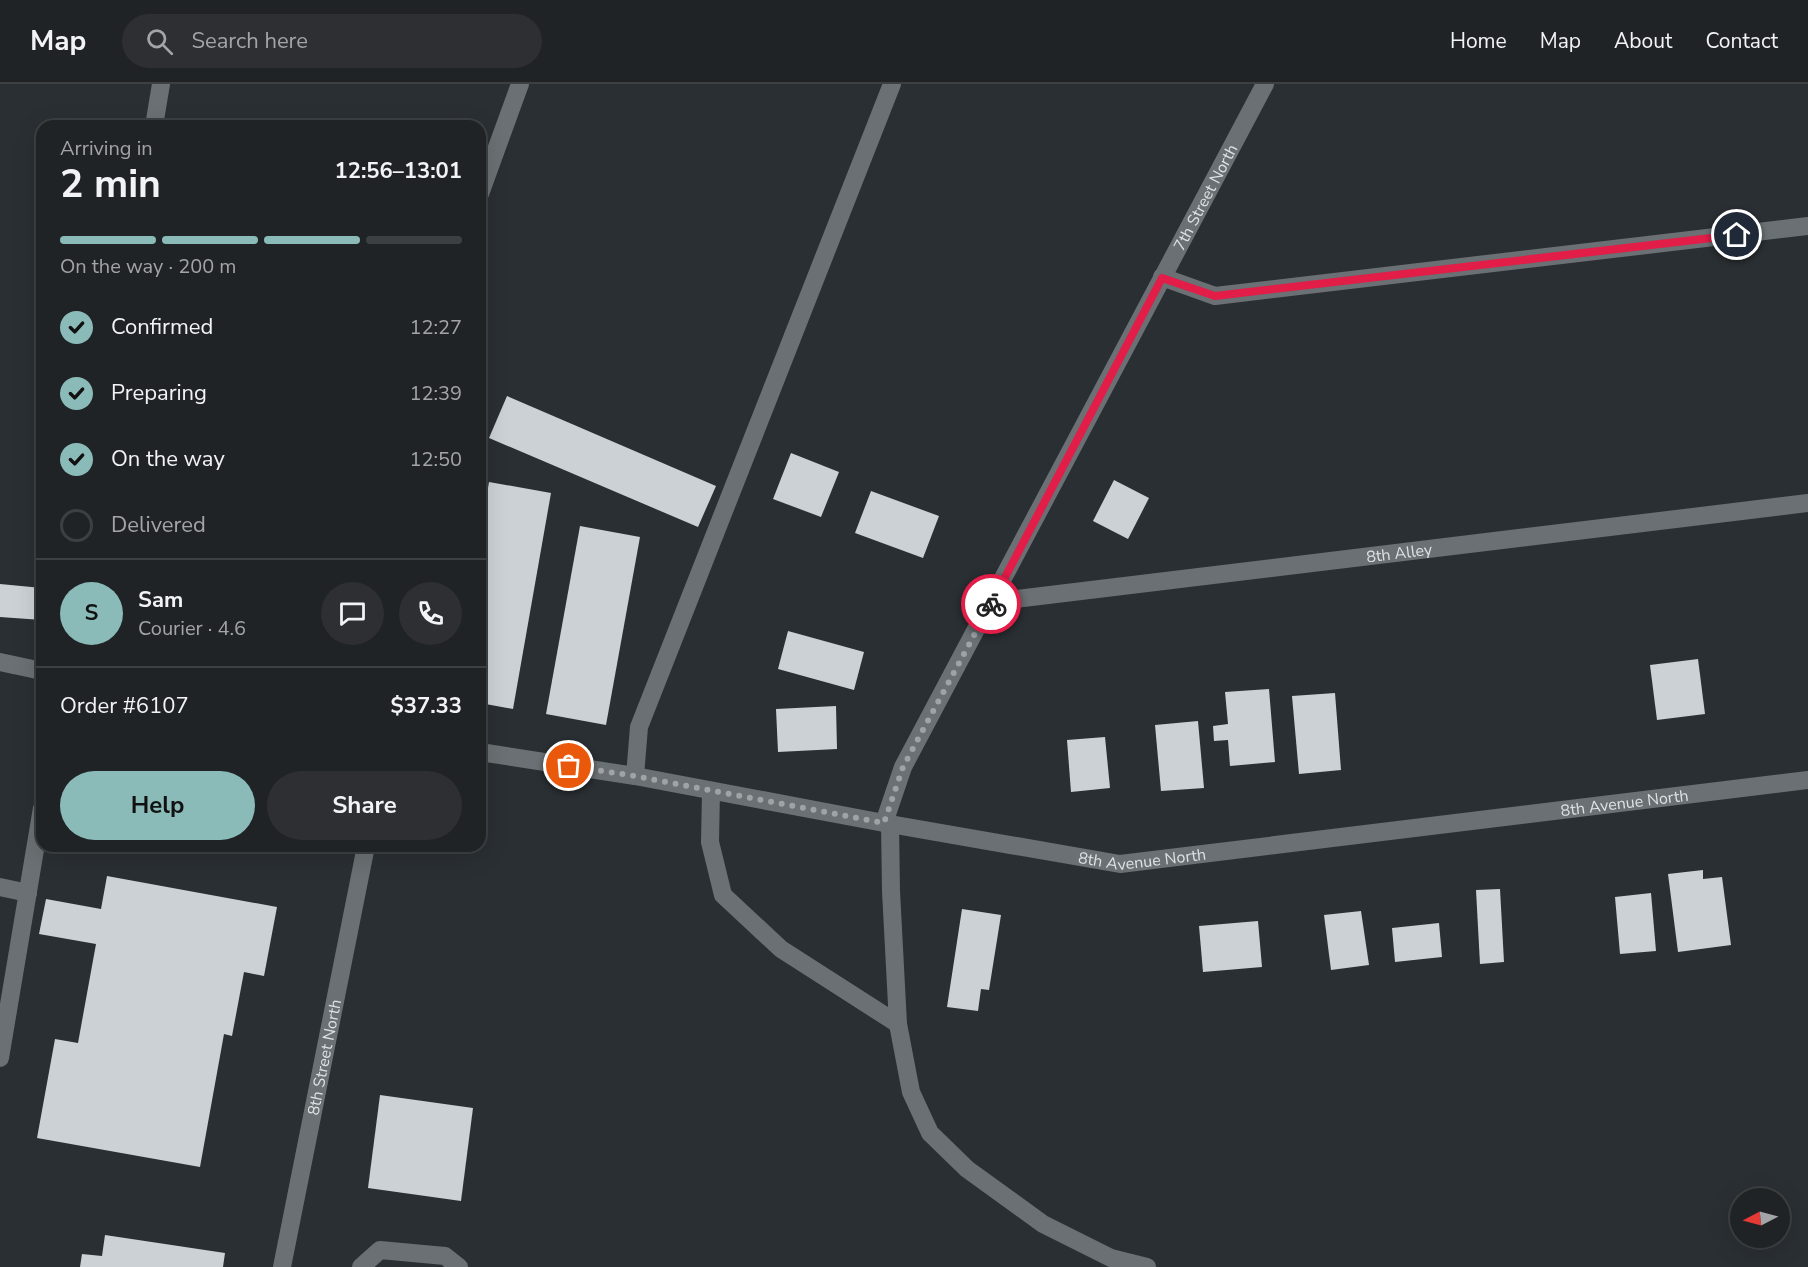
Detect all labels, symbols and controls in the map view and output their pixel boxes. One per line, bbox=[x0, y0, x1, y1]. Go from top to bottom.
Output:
search box bbox=[122, 14, 542, 68]
text: Map bbox=[30, 22, 86, 60]
icon: search bbox=[143, 25, 176, 58]
text: Search here bbox=[191, 26, 308, 56]
text: Home bbox=[1450, 27, 1507, 55]
text: Map bbox=[1540, 27, 1581, 55]
text: About bbox=[1614, 27, 1672, 55]
text: Contact bbox=[1705, 27, 1778, 55]
text: Arriving in bbox=[60, 135, 153, 162]
street label: 7th Street North bbox=[1169, 140, 1243, 255]
text: 12:56–13:01 bbox=[334, 156, 462, 186]
text: 2 min bbox=[60, 158, 161, 211]
pin bbox=[1711, 209, 1762, 260]
icon: home bbox=[1720, 218, 1753, 251]
text: On the way · 200 m bbox=[60, 253, 236, 280]
icon: check bbox=[60, 311, 93, 344]
text: Confirmed bbox=[111, 312, 213, 342]
text: 12:27 bbox=[409, 314, 462, 341]
icon: check bbox=[60, 377, 93, 410]
text: Preparing bbox=[111, 378, 207, 408]
text: 12:39 bbox=[409, 380, 462, 407]
icon: check bbox=[60, 443, 93, 476]
text: On the way bbox=[111, 444, 225, 474]
text: 12:50 bbox=[409, 446, 462, 473]
text: Delivered bbox=[111, 510, 206, 540]
street label: 8th Alley bbox=[1365, 539, 1434, 568]
courier bbox=[961, 574, 1021, 634]
button: chat bbox=[321, 582, 384, 645]
button: phone bbox=[399, 582, 462, 645]
text: Sam bbox=[138, 585, 183, 615]
icon: bike bbox=[975, 588, 1008, 621]
text: S bbox=[85, 598, 98, 628]
text: Courier · 4.6 bbox=[138, 615, 246, 642]
text: Order #6107 bbox=[60, 691, 189, 721]
text: $37.33 bbox=[391, 691, 462, 721]
pin bbox=[543, 740, 594, 791]
icon: bag bbox=[552, 749, 585, 782]
button: Help bbox=[60, 771, 255, 840]
button: Share bbox=[267, 771, 462, 840]
street label: 8th Avenue North bbox=[1559, 785, 1690, 822]
street label: 8th Avenue North bbox=[1076, 844, 1207, 876]
street label: 8th Street North bbox=[303, 997, 347, 1117]
north arrow bbox=[1730, 1188, 1790, 1248]
map controls bbox=[1730, 1188, 1790, 1248]

